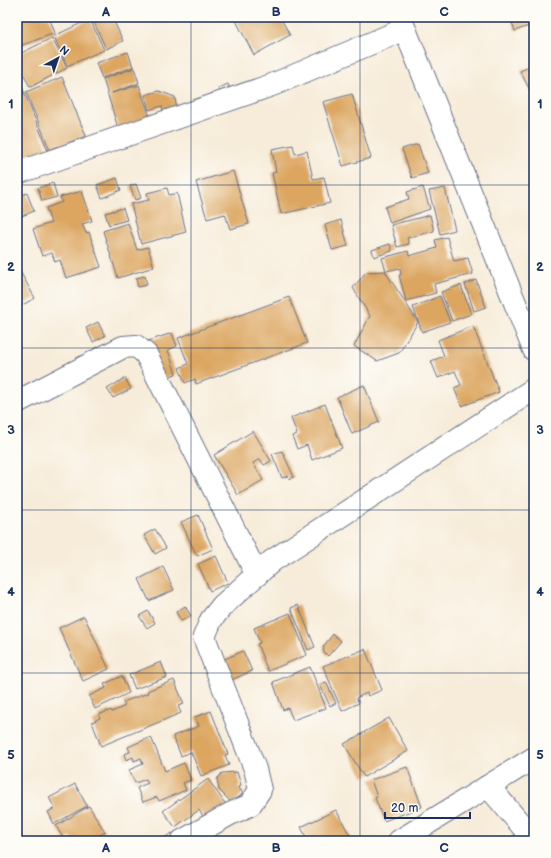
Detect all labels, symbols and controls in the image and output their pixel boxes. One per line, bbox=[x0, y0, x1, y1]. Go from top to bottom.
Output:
text: A bbox=[101, 4, 110, 20]
text: B bbox=[271, 4, 281, 20]
text: C bbox=[439, 4, 449, 20]
north arrow bbox=[38, 38, 78, 78]
text: N bbox=[57, 43, 71, 58]
text: 1 bbox=[8, 96, 14, 112]
text: 1 bbox=[537, 96, 543, 112]
text: 2 bbox=[7, 259, 15, 275]
text: 2 bbox=[536, 259, 544, 275]
text: 3 bbox=[7, 422, 15, 438]
text: 3 bbox=[536, 422, 544, 438]
text: 4 bbox=[7, 584, 15, 600]
text: 4 bbox=[536, 584, 544, 600]
text: 5 bbox=[7, 747, 15, 763]
text: 5 bbox=[536, 747, 544, 763]
scale bar bbox=[385, 794, 470, 820]
text: 20 m bbox=[391, 801, 418, 816]
text: A bbox=[101, 840, 110, 856]
text: B bbox=[271, 840, 281, 856]
text: C bbox=[439, 840, 449, 856]

